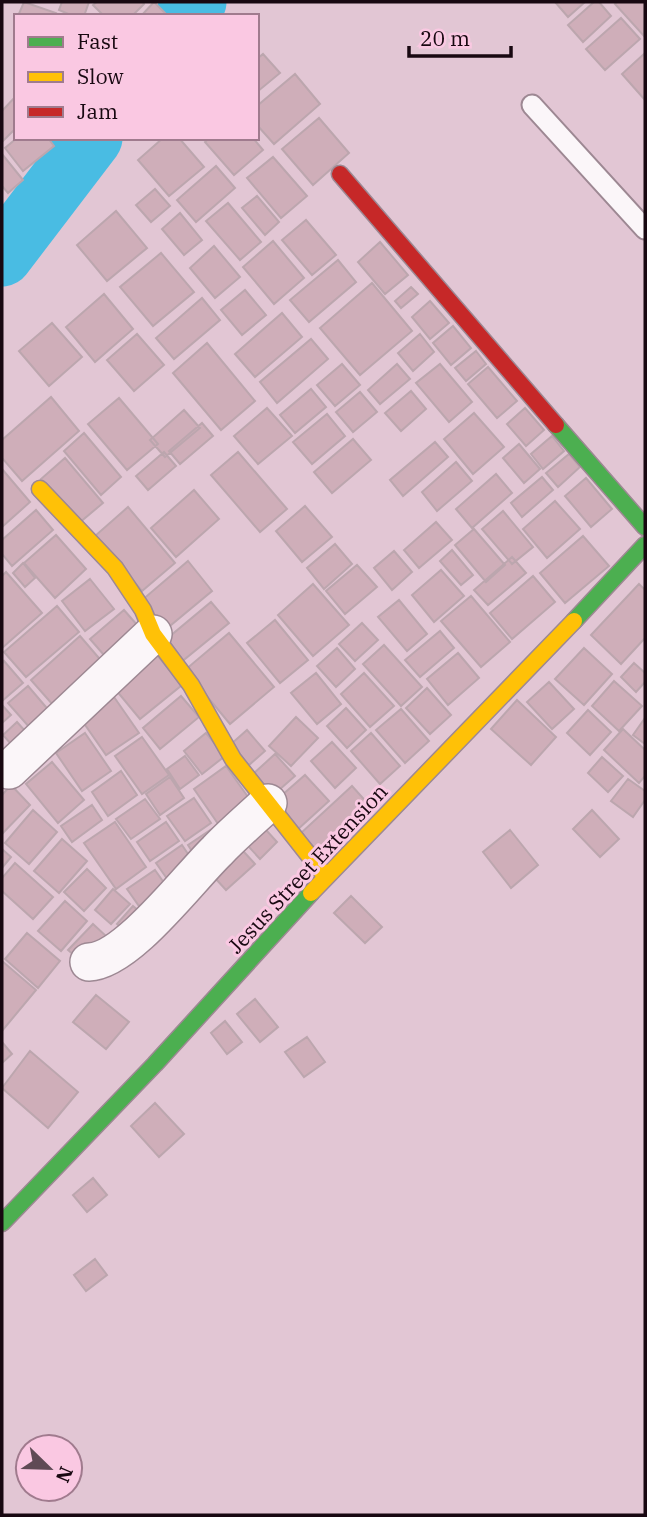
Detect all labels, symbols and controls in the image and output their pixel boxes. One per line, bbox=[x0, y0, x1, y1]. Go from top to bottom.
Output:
legend bbox=[14, 14, 259, 140]
scale bar bbox=[409, 14, 510, 58]
text: 20 m bbox=[420, 24, 470, 52]
text: Fast bbox=[77, 27, 118, 55]
text: Slow bbox=[77, 62, 124, 90]
text: Jam bbox=[77, 97, 118, 125]
street label: Jesus Street Extension bbox=[221, 777, 393, 959]
north arrow bbox=[14, 1433, 84, 1503]
text: N bbox=[51, 1463, 79, 1486]

